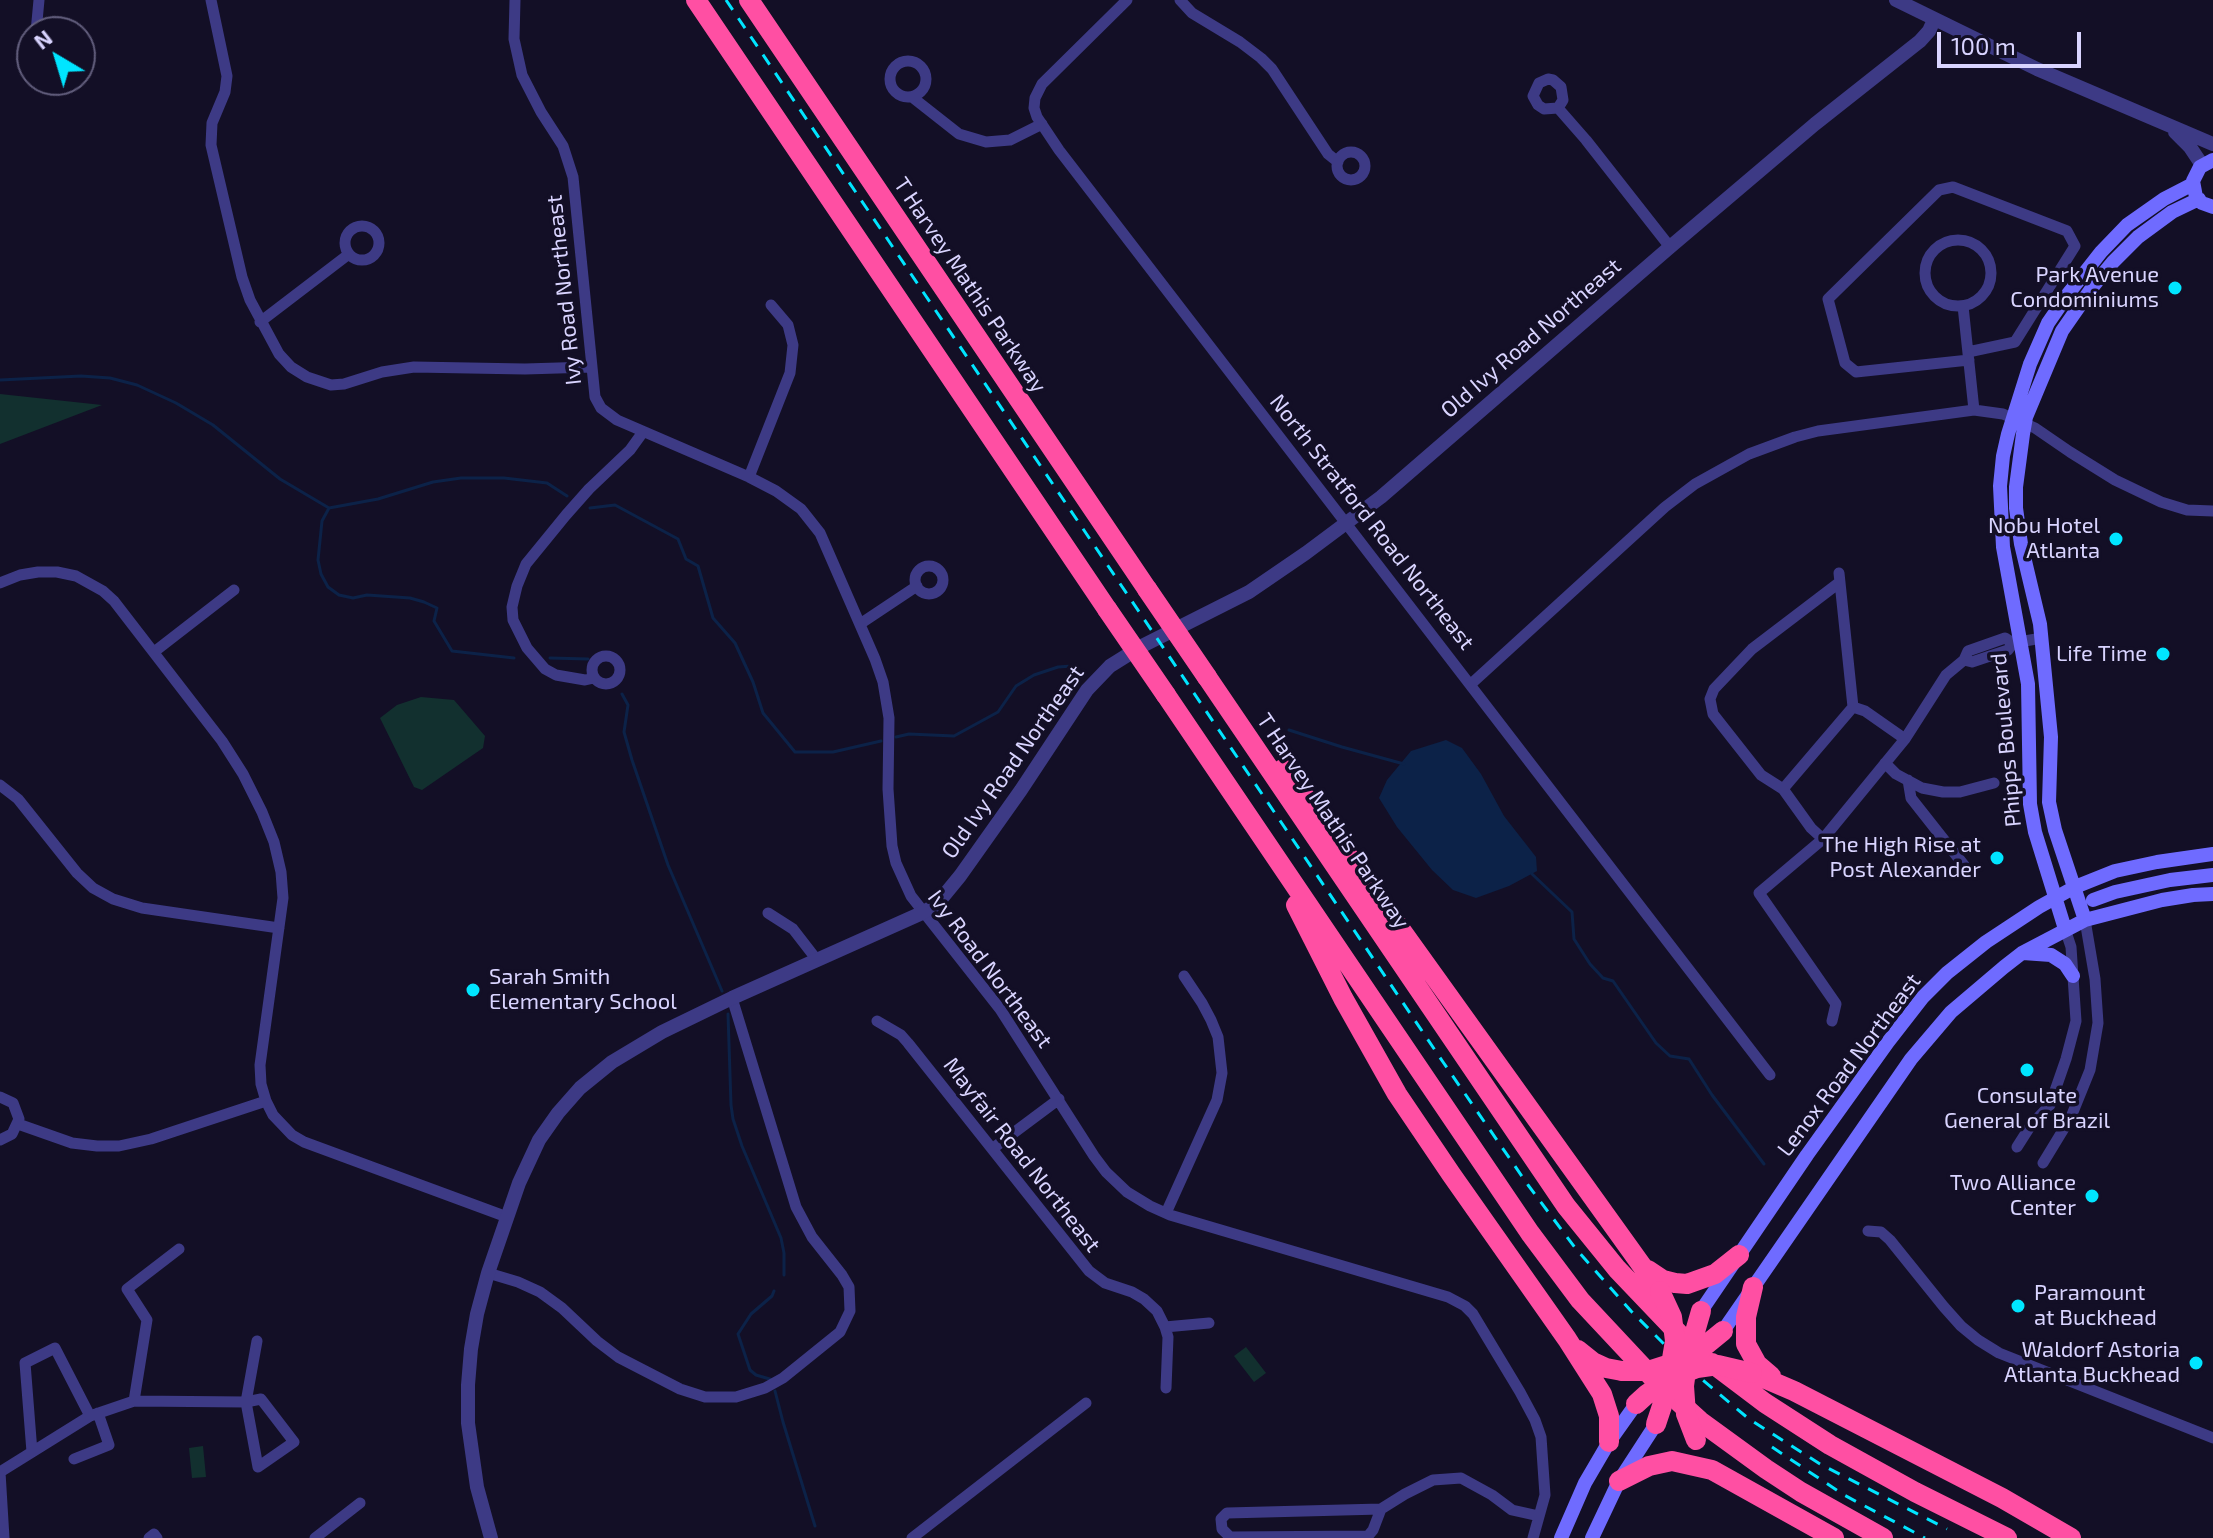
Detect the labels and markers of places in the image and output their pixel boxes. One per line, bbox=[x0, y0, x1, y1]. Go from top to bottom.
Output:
place label: Park Avenue Condominiums bbox=[2010, 262, 2159, 314]
marker: Park Avenue Condominiums bbox=[2166, 279, 2184, 297]
place label: Nobu Hotel Atlanta bbox=[1988, 513, 2100, 564]
marker: Nobu Hotel Atlanta bbox=[2107, 530, 2125, 548]
place label: Life Time bbox=[2056, 641, 2147, 667]
marker: Life Time bbox=[2154, 645, 2172, 663]
place label: The High Rise at Post Alexander bbox=[1821, 832, 1981, 884]
marker: The High Rise at Post Alexander bbox=[1988, 849, 2006, 867]
place label: Sarah Smith Elementary School bbox=[489, 964, 677, 1016]
marker: Sarah Smith Elementary School bbox=[464, 981, 482, 999]
marker: Consulate General of Brazil bbox=[2018, 1061, 2036, 1079]
place label: Consulate General of Brazil bbox=[1944, 1083, 2110, 1134]
place label: Two Alliance Center bbox=[1950, 1170, 2076, 1222]
marker: Two Alliance Center bbox=[2083, 1187, 2101, 1205]
place label: Paramount at Buckhead bbox=[2034, 1280, 2157, 1332]
marker: Paramount at Buckhead bbox=[2009, 1297, 2027, 1315]
place label: Waldorf Astoria Atlanta Buckhead bbox=[2004, 1337, 2180, 1388]
marker: Waldorf Astoria Atlanta Buckhead bbox=[2187, 1354, 2205, 1372]

